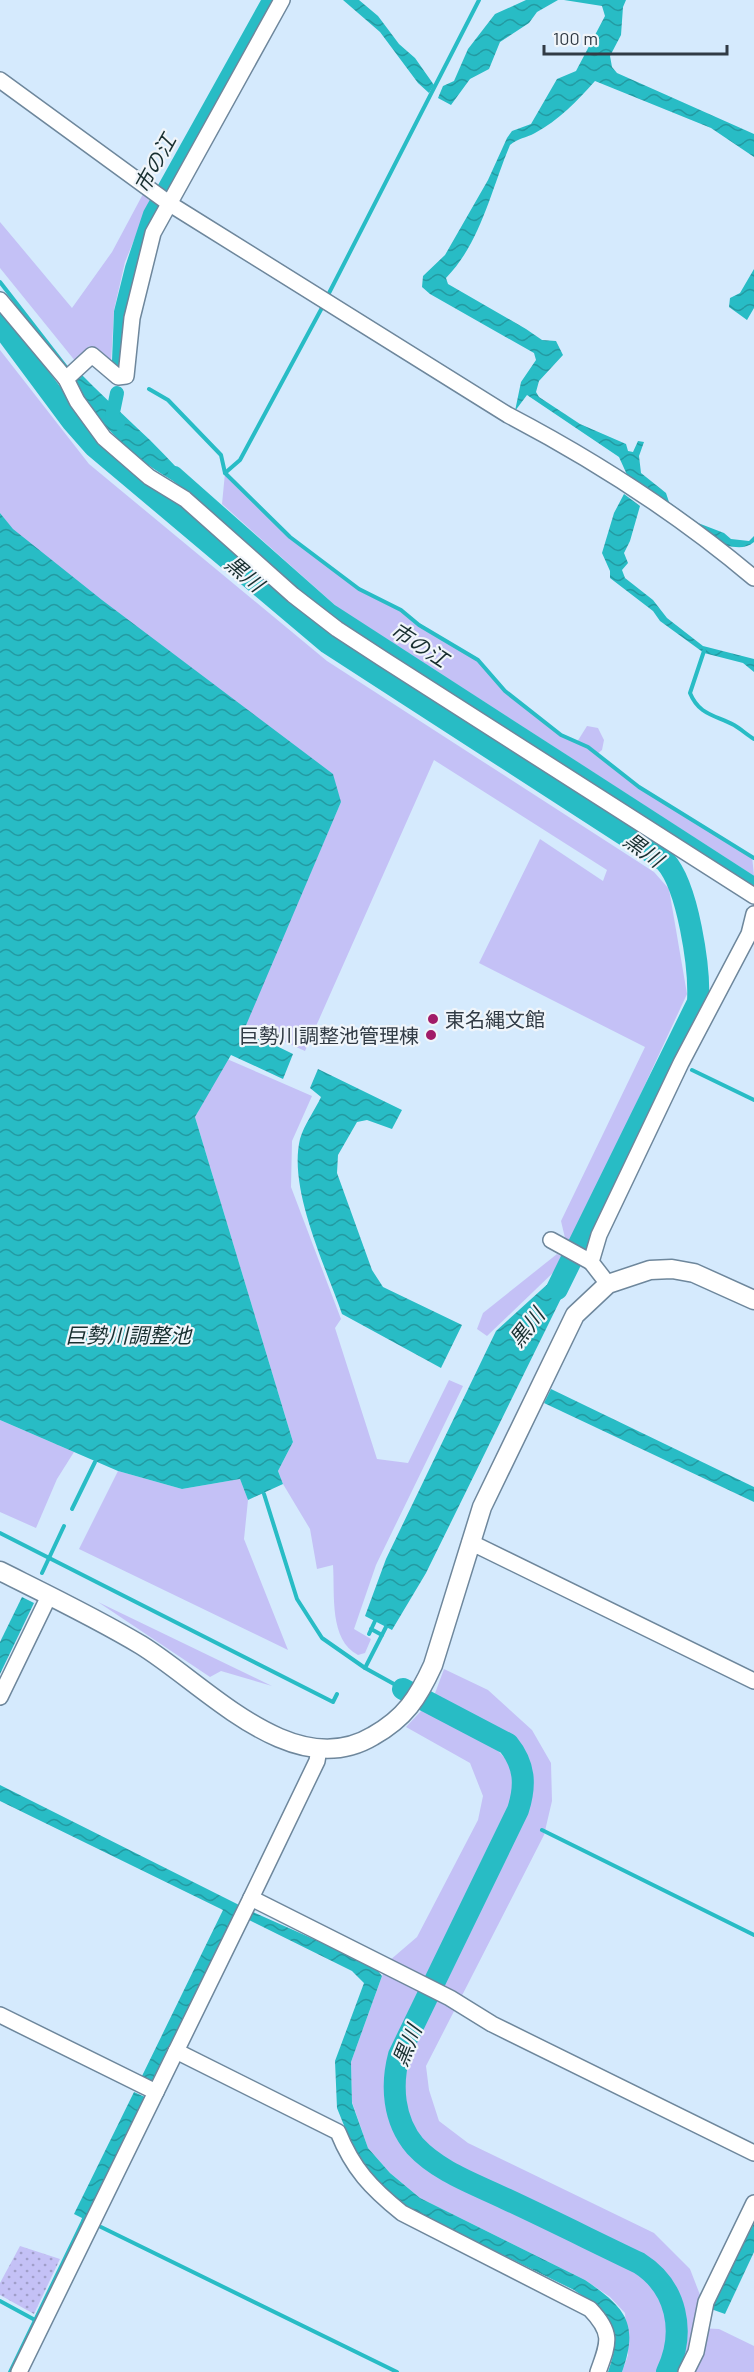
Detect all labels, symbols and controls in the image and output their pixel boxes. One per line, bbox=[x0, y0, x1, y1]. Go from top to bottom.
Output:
scale bar bbox=[544, 18, 727, 56]
text: 100 m bbox=[553, 27, 598, 49]
water label: 市の江 bbox=[128, 128, 181, 197]
water label: 黒川 bbox=[221, 550, 271, 597]
water label: 市の江 bbox=[387, 616, 455, 673]
water label: 黒川 bbox=[620, 827, 670, 873]
place label: 東名縄文館 bbox=[445, 1007, 545, 1031]
marker: 東名縄文館 bbox=[426, 1012, 440, 1026]
place label: 巨勢川調整池管理棟 bbox=[239, 1023, 419, 1047]
marker: 巨勢川調整池管理棟 bbox=[424, 1028, 438, 1042]
water label: 黒川 bbox=[503, 1301, 550, 1351]
water label: 巨勢川調整池 bbox=[65, 1322, 193, 1347]
water label: 黒川 bbox=[387, 2019, 426, 2069]

